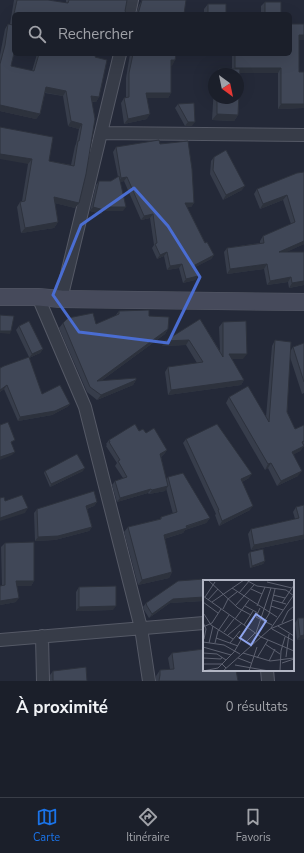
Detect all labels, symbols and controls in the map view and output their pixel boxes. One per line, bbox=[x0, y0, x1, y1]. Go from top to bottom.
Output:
search box bbox=[12, 12, 292, 56]
icon: search bbox=[26, 23, 48, 45]
text: Rechercher bbox=[58, 24, 133, 44]
north arrow bbox=[208, 68, 244, 104]
inset map bbox=[203, 580, 294, 671]
text: À proximité bbox=[16, 696, 108, 719]
text: 0 résultats bbox=[226, 698, 288, 716]
tab: Carte bbox=[33, 806, 60, 845]
tab: Itinéraire bbox=[126, 806, 170, 845]
tab: Favoris bbox=[236, 806, 271, 845]

